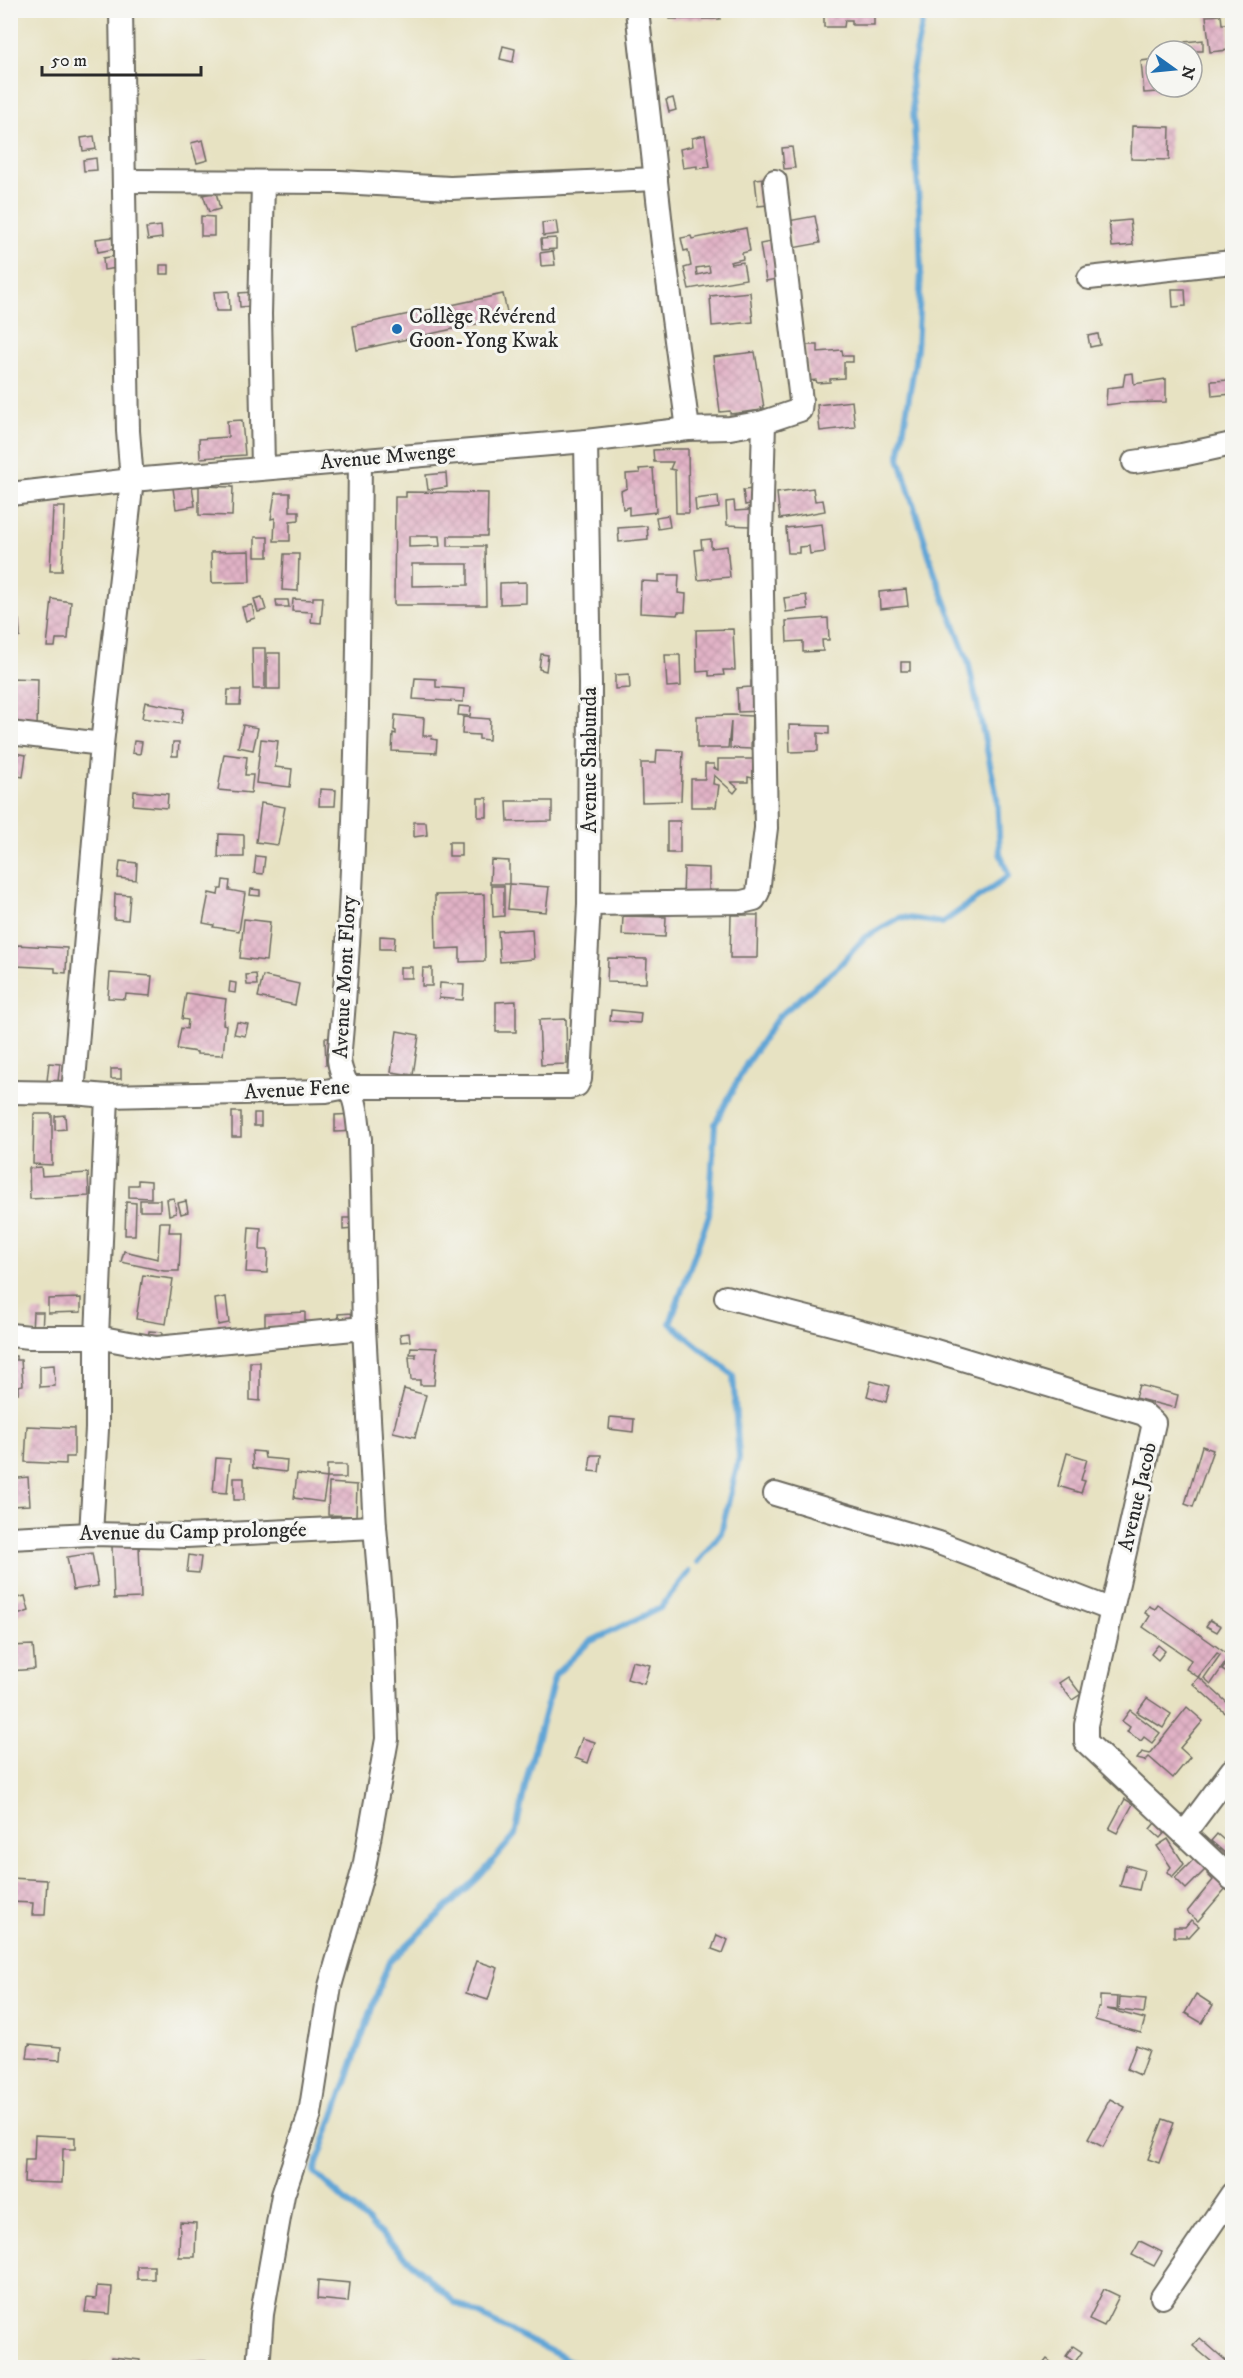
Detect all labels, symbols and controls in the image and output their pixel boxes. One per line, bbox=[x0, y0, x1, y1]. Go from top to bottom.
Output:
scale bar bbox=[42, 39, 201, 77]
north arrow bbox=[1144, 39, 1204, 99]
text: 50 m bbox=[51, 50, 87, 72]
text: N bbox=[1176, 64, 1199, 82]
place label: Collège Révérend Goon-Yong Kwak bbox=[409, 304, 559, 354]
marker: Collège Révérend Goon-Yong Kwak bbox=[390, 322, 404, 336]
street label: Avenue Mwenge bbox=[319, 438, 457, 476]
street label: Avenue Shabunda bbox=[577, 687, 603, 833]
street label: Avenue Mont Flory bbox=[328, 894, 362, 1059]
street label: Avenue Fene bbox=[244, 1074, 351, 1106]
street label: Avenue Jacob bbox=[1113, 1440, 1163, 1554]
street label: Avenue du Camp prolongée bbox=[79, 1517, 307, 1547]

